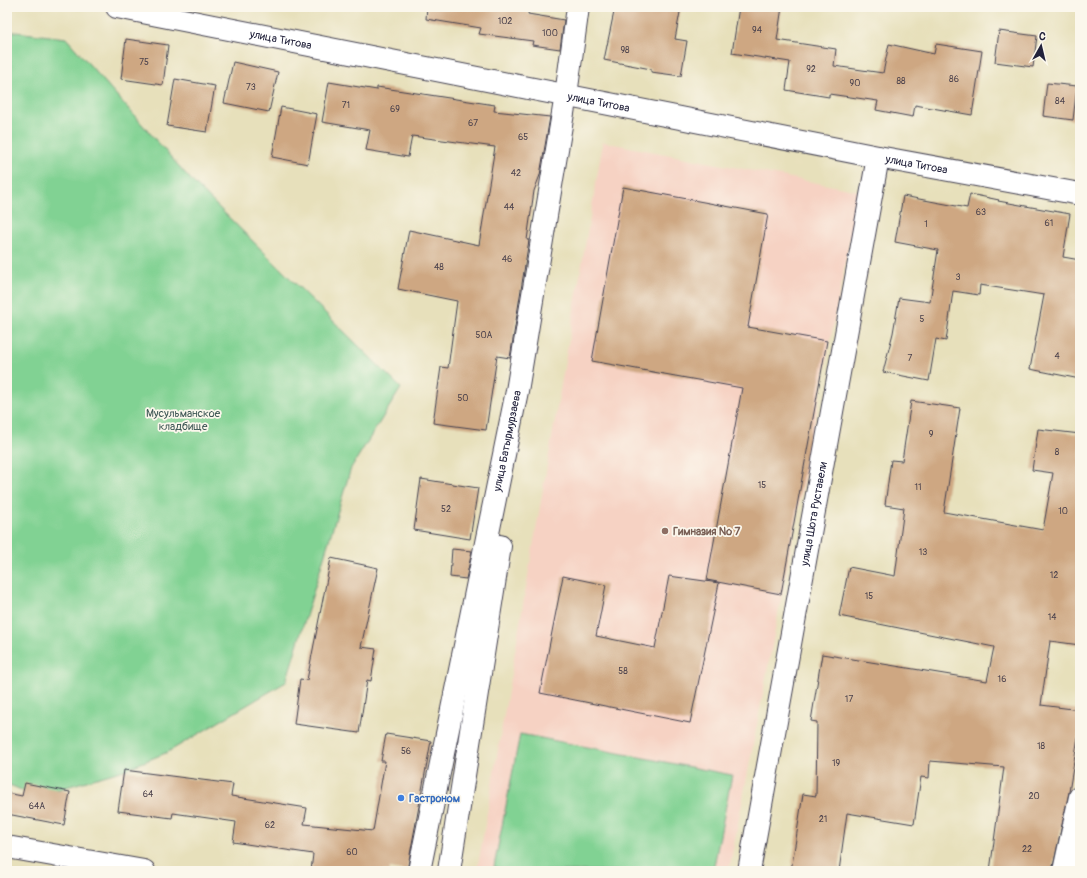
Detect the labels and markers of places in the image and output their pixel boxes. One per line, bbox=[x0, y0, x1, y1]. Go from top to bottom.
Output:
place label: Гимназия № 7 bbox=[673, 525, 741, 538]
marker: Гимназия № 7 bbox=[660, 526, 670, 536]
place label: Гастроном bbox=[409, 792, 460, 805]
marker: Гастроном bbox=[396, 793, 406, 803]

